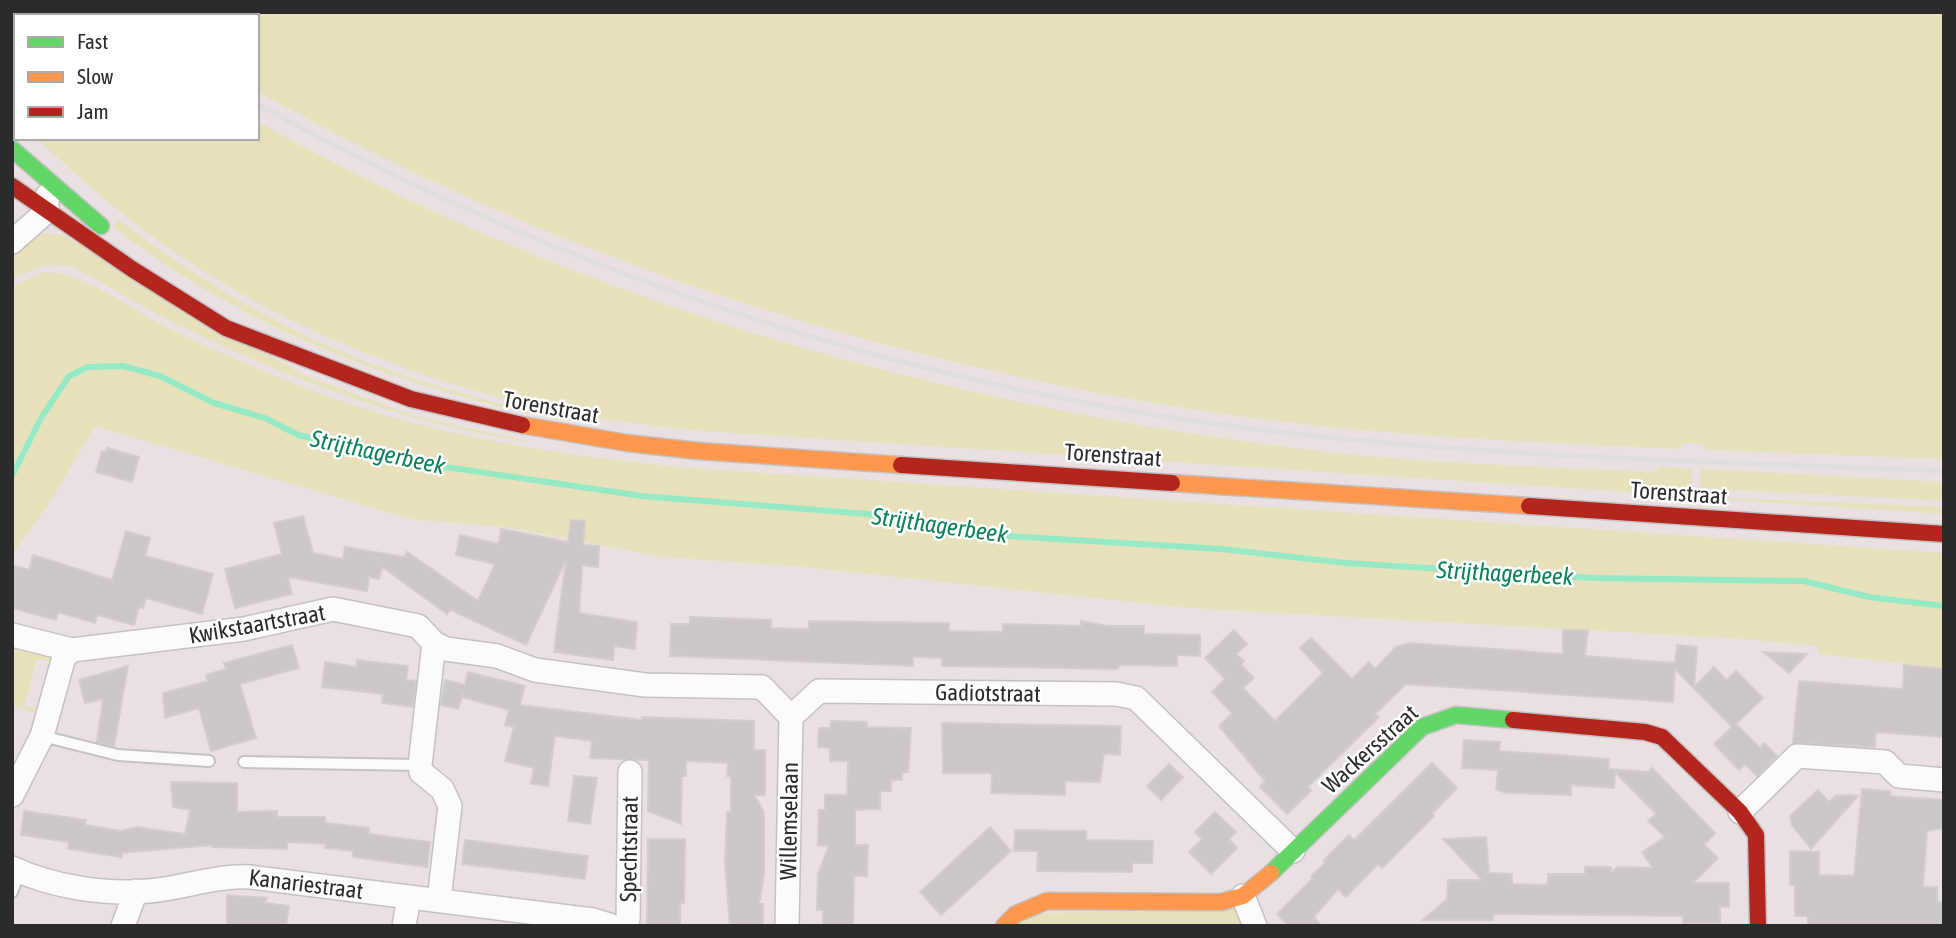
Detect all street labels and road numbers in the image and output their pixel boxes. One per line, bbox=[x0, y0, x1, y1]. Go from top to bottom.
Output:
street label: Torenstraat bbox=[501, 386, 601, 428]
street label: Torenstraat bbox=[1064, 439, 1162, 471]
street label: Torenstraat bbox=[1630, 477, 1728, 509]
street label: Kwikstaartstraat bbox=[187, 599, 327, 649]
street label: Gadiotstraat bbox=[935, 679, 1041, 707]
street label: Wackersstraat bbox=[1317, 699, 1423, 799]
street label: Willemselaan bbox=[775, 762, 803, 880]
street label: Spechtstraat bbox=[615, 796, 643, 902]
street label: Kanariestraat bbox=[247, 864, 365, 904]

